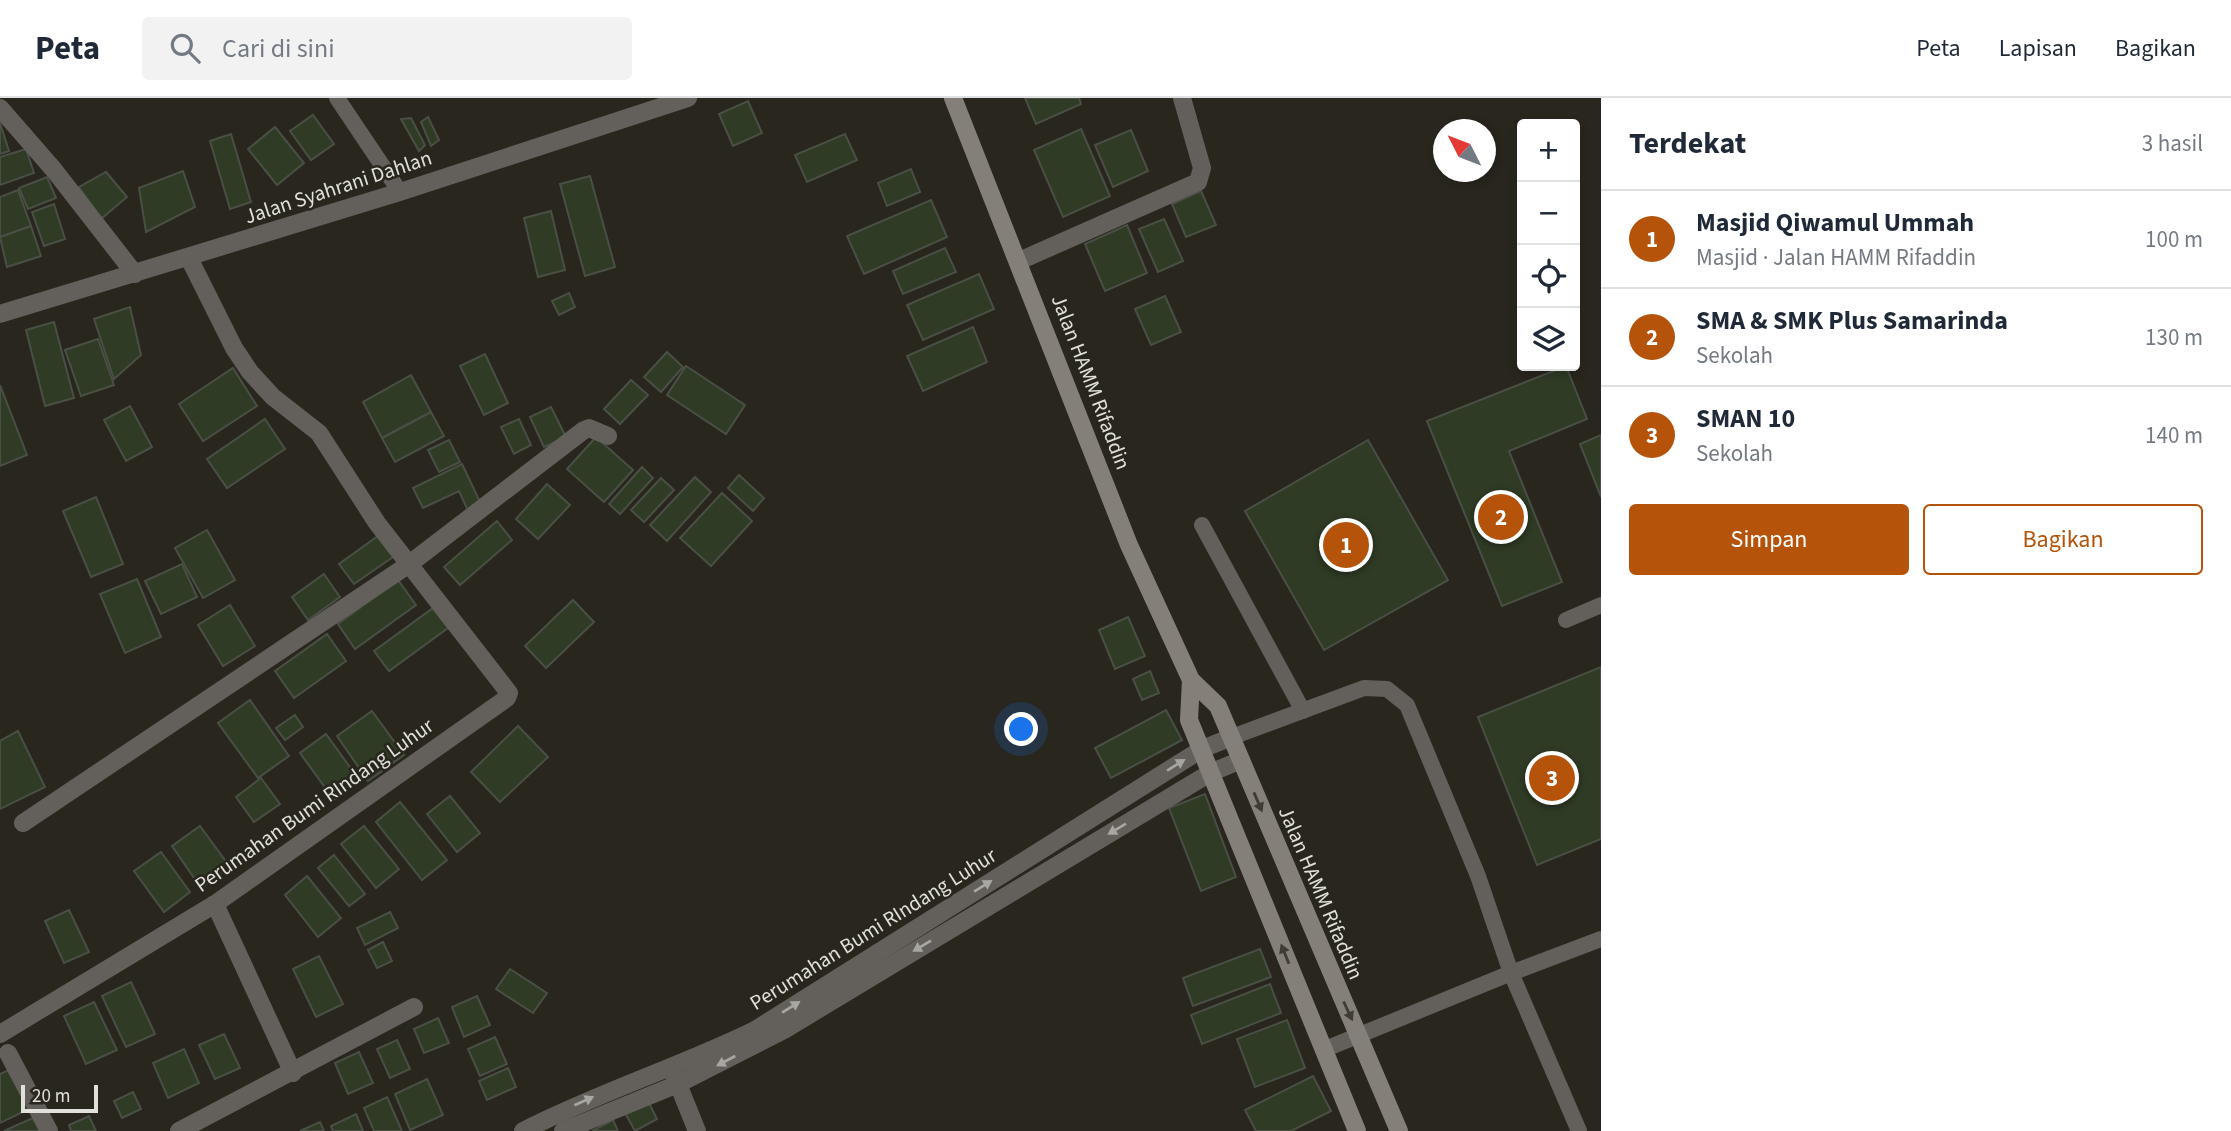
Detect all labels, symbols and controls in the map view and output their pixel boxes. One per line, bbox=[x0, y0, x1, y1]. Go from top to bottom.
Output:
search box bbox=[142, 17, 632, 80]
text: Peta bbox=[35, 25, 100, 72]
icon: search bbox=[166, 29, 204, 67]
text: Cari di sini bbox=[222, 30, 335, 67]
text: Peta bbox=[1916, 31, 1961, 66]
text: Lapisan bbox=[1999, 31, 2077, 66]
text: Bagikan bbox=[2115, 31, 2196, 66]
north arrow bbox=[1433, 119, 1496, 182]
map controls bbox=[1517, 119, 1580, 371]
button: + bbox=[1517, 119, 1580, 182]
text: Terdekat bbox=[1629, 122, 1746, 165]
text: 3 hasil bbox=[2142, 127, 2203, 160]
street label: Jalan Syahrani Dahlan bbox=[240, 143, 436, 231]
button: − bbox=[1517, 182, 1580, 245]
text: Masjid Qiwamul Ummah bbox=[1696, 204, 1974, 241]
text: 1 bbox=[1646, 223, 1658, 256]
text: 100 m bbox=[2145, 223, 2203, 256]
text: Masjid · Jalan HAMM Rifaddin bbox=[1696, 241, 1976, 274]
button: locate bbox=[1517, 245, 1580, 308]
street label: Jalan HAMM Rifaddin bbox=[1044, 290, 1138, 474]
text: SMA & SMK Plus Samarinda bbox=[1696, 302, 2008, 339]
button: layers bbox=[1517, 308, 1580, 371]
text: 2 bbox=[1646, 321, 1658, 354]
text: 130 m bbox=[2145, 321, 2203, 354]
text: Sekolah bbox=[1696, 339, 1773, 372]
text: SMAN 10 bbox=[1696, 400, 1795, 437]
text: 3 bbox=[1646, 419, 1658, 452]
text: 140 m bbox=[2145, 419, 2203, 452]
text: Sekolah bbox=[1696, 437, 1773, 470]
pin: 2 bbox=[1478, 491, 1524, 543]
button: Simpan bbox=[1629, 504, 1909, 575]
button: Bagikan bbox=[1923, 504, 2203, 575]
pin: 1 bbox=[1323, 519, 1369, 571]
street label: Perumahan Bumi RIndang Luhur bbox=[188, 710, 440, 899]
your location bbox=[1004, 712, 1038, 746]
pin: 3 bbox=[1529, 752, 1575, 804]
one-way arrow bbox=[1166, 758, 1186, 771]
one-way arrow bbox=[1253, 792, 1264, 813]
street label: Jalan HAMM Rifaddin bbox=[1271, 802, 1371, 984]
one-way arrow bbox=[1107, 823, 1126, 835]
street label: Perumahan Bumi RIndang Luhur bbox=[744, 840, 1003, 1017]
one-way arrow bbox=[974, 880, 993, 893]
one-way arrow bbox=[913, 940, 932, 953]
one-way arrow bbox=[1279, 944, 1290, 965]
one-way arrow bbox=[781, 1001, 801, 1014]
one-way arrow bbox=[1342, 1001, 1354, 1021]
one-way arrow bbox=[715, 1054, 735, 1066]
scale bar bbox=[21, 1082, 98, 1114]
text: 20 m bbox=[32, 1083, 70, 1110]
one-way arrow bbox=[574, 1096, 595, 1107]

